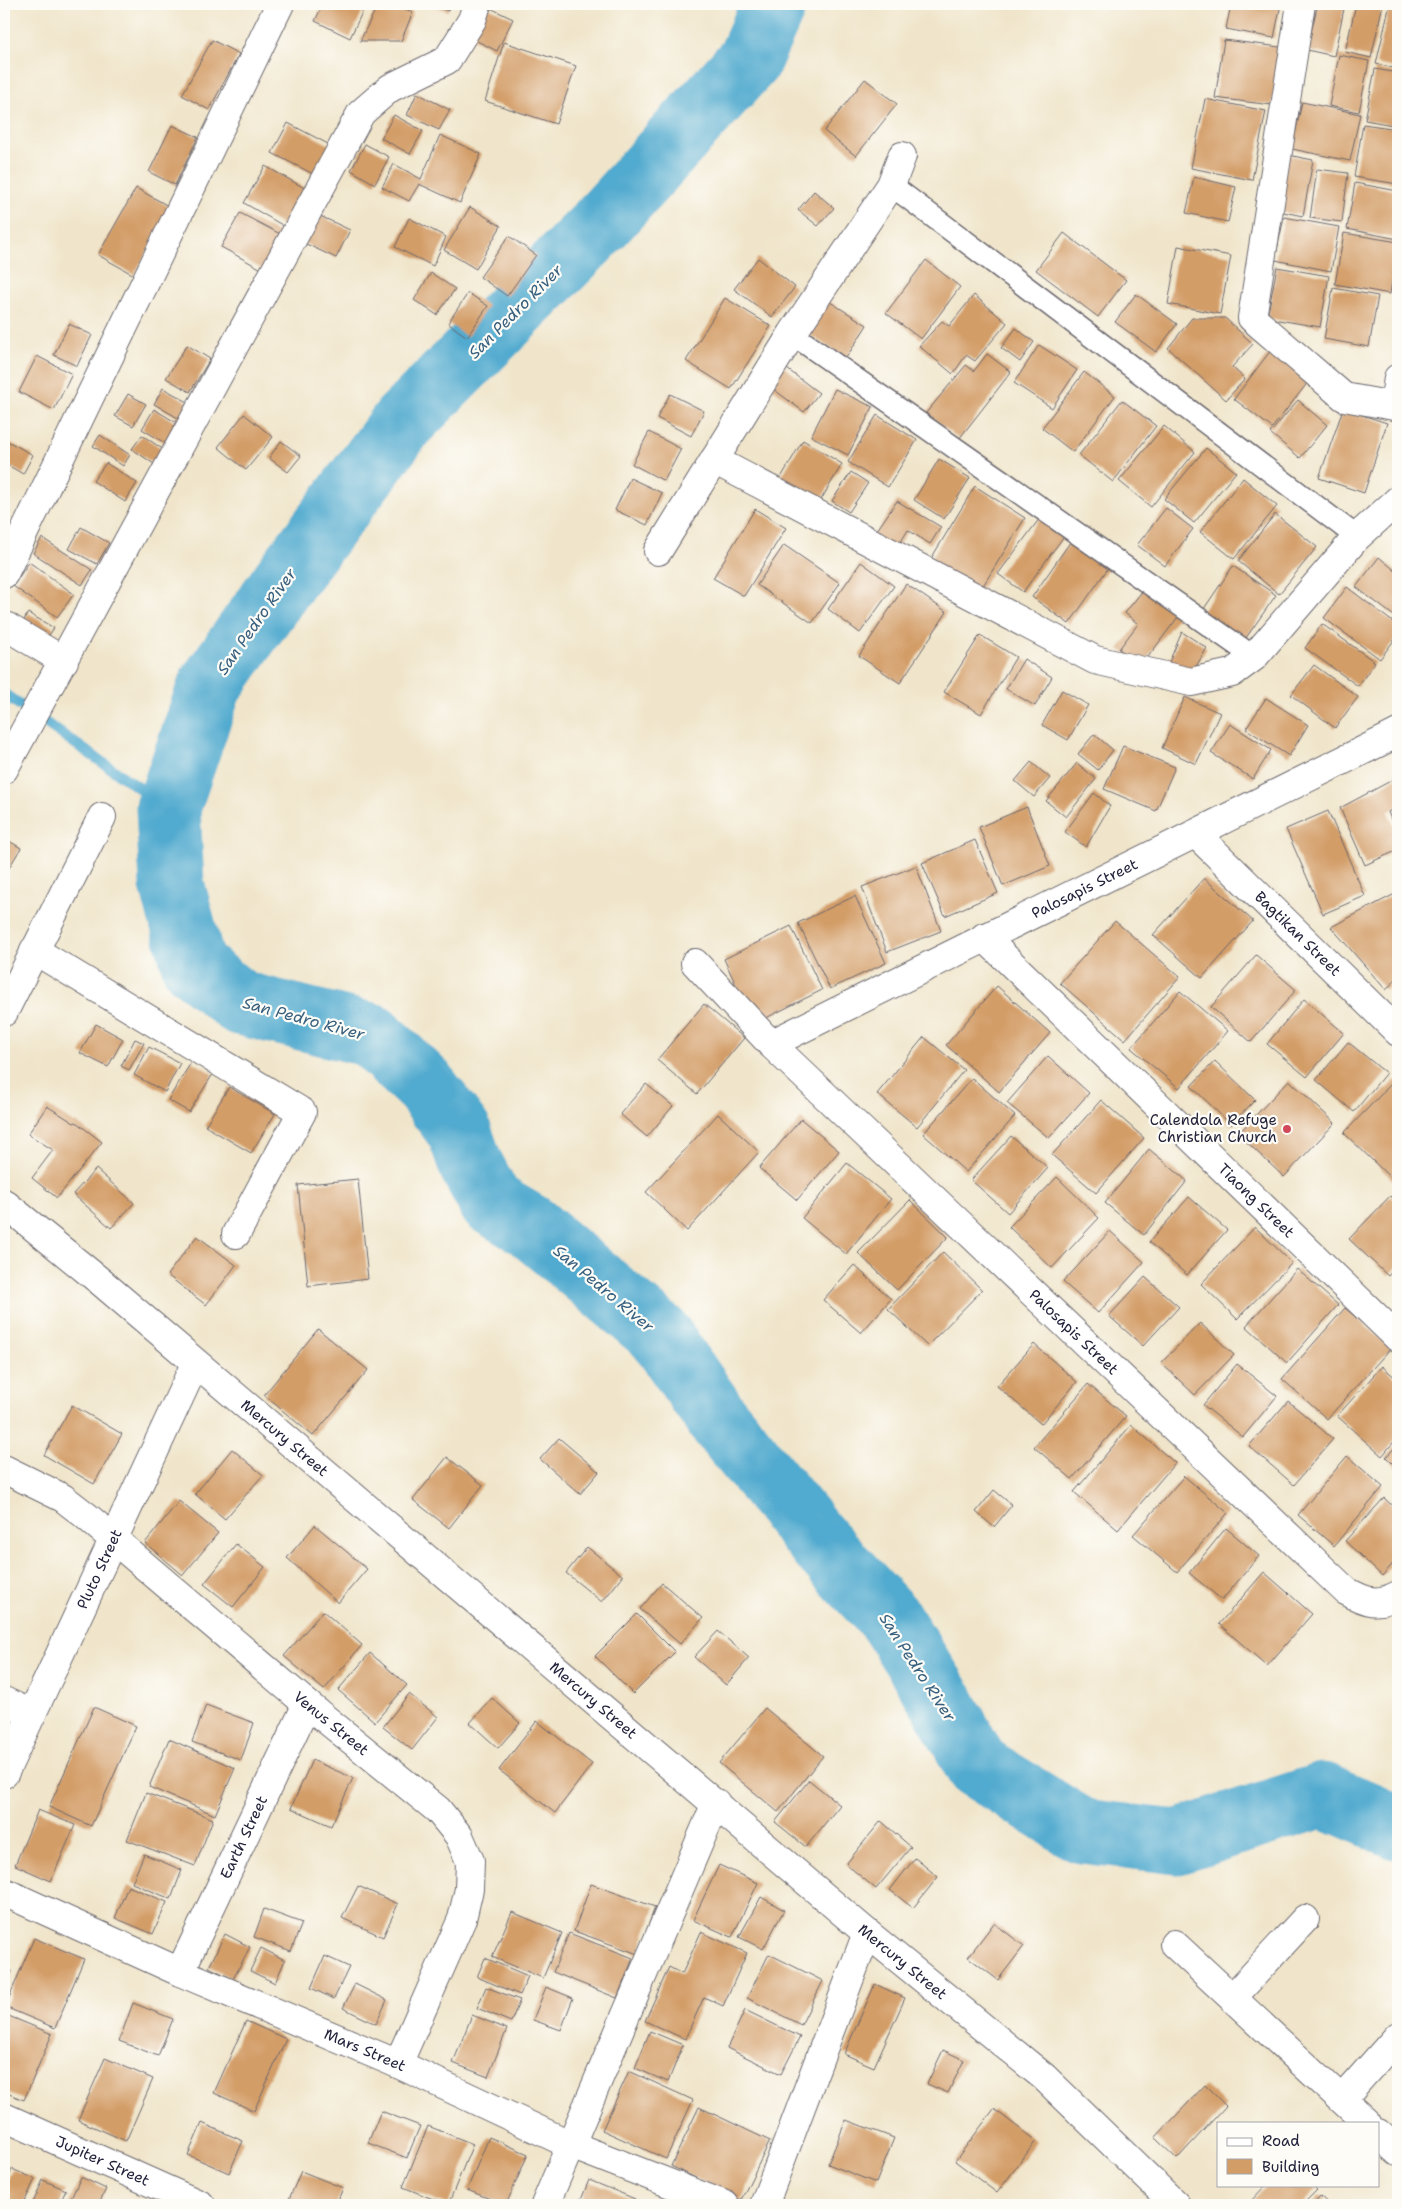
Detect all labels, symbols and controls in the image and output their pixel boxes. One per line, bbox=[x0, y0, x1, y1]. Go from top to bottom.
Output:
water label: San Pedro River bbox=[464, 259, 567, 363]
water label: San Pedro River bbox=[212, 564, 301, 679]
street label: Palosapis Street bbox=[1028, 854, 1141, 923]
street label: Bagtikan Street bbox=[1250, 887, 1345, 980]
water label: San Pedro River bbox=[241, 992, 367, 1045]
place label: Calendola Refuge Christian Church bbox=[1150, 1110, 1277, 1147]
marker: Calendola Refuge Christian Church bbox=[1281, 1123, 1293, 1135]
street label: Tiaong Street bbox=[1214, 1159, 1299, 1242]
water label: San Pedro River bbox=[549, 1240, 659, 1337]
street label: Palosapis Street bbox=[1025, 1285, 1123, 1379]
street label: Mercury Street bbox=[237, 1395, 333, 1481]
street label: Pluto Street bbox=[72, 1526, 127, 1612]
water label: San Pedro River bbox=[875, 1609, 961, 1726]
street label: Mercury Street bbox=[545, 1657, 641, 1743]
street label: Venus Street bbox=[289, 1687, 373, 1760]
street label: Earth Street bbox=[216, 1793, 272, 1882]
street label: Mercury Street bbox=[854, 1920, 951, 2004]
street label: Mars Street bbox=[321, 2024, 409, 2076]
legend bbox=[1217, 2122, 1380, 2186]
street label: Jupiter Street bbox=[53, 2131, 153, 2191]
text: Road bbox=[1262, 2131, 1300, 2151]
text: Building bbox=[1262, 2157, 1319, 2177]

